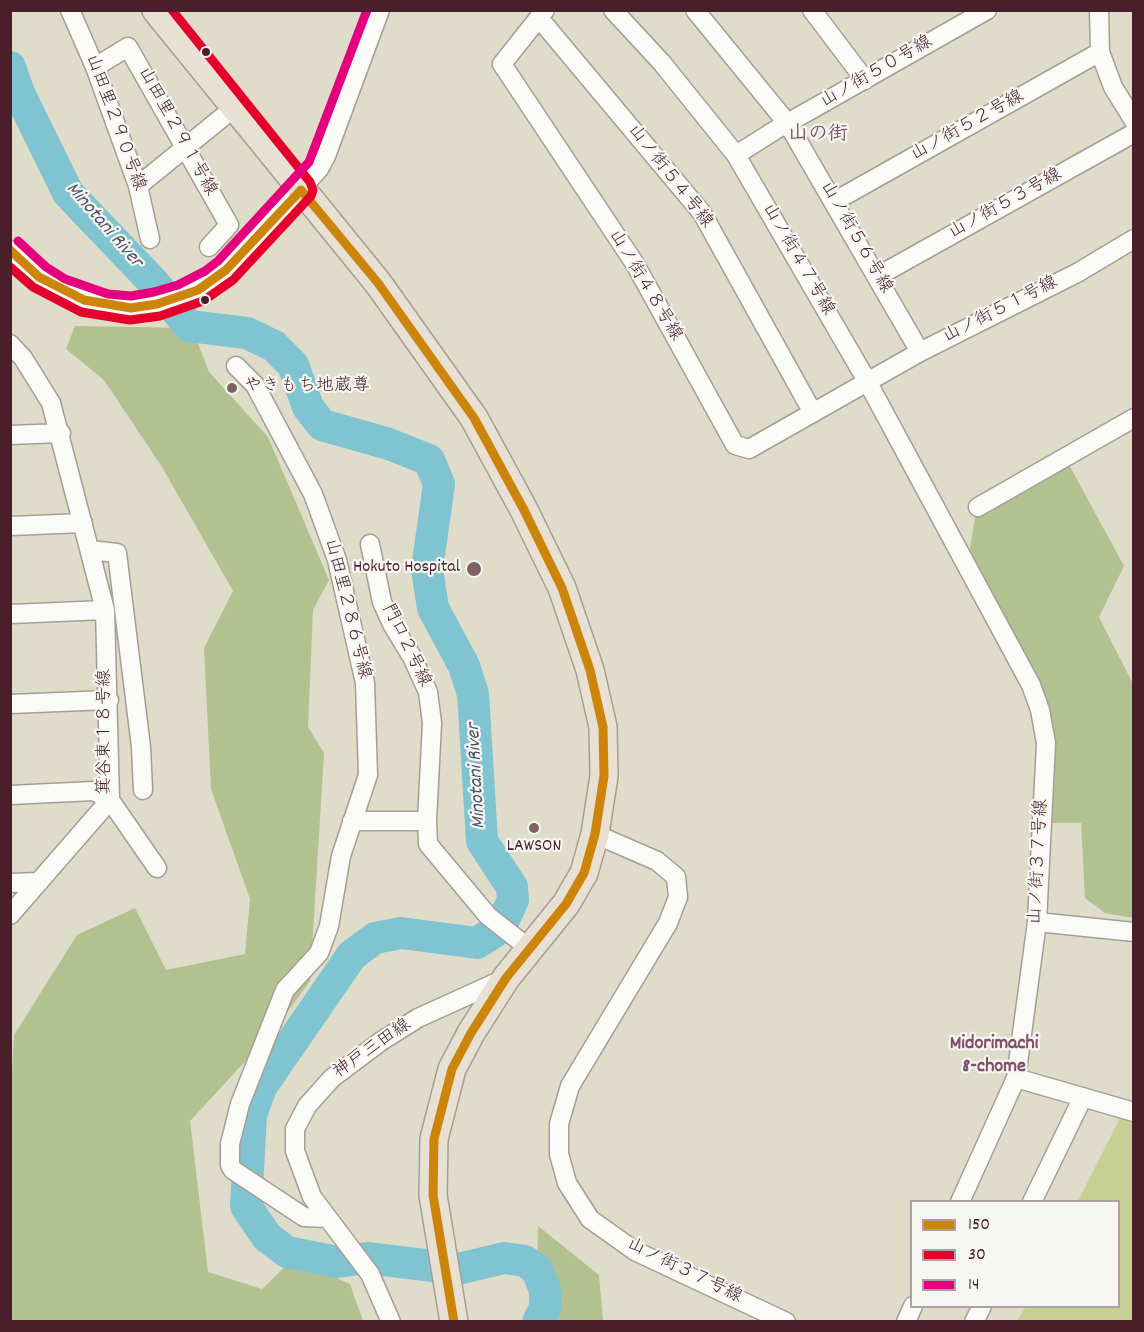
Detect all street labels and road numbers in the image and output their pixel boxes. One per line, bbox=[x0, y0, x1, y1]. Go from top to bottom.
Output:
street label: 山ノ街５０号線 bbox=[817, 32, 937, 114]
street label: 山田里２９０号線 bbox=[79, 52, 149, 194]
street label: 山田里２９１号線 bbox=[132, 64, 220, 200]
street label: 山ノ街５２号線 bbox=[908, 87, 1028, 167]
street label: 山ノ街５４号線 bbox=[622, 121, 716, 233]
street label: 山ノ街５３号線 bbox=[946, 165, 1066, 245]
street label: 山ノ街５６号線 bbox=[814, 178, 896, 298]
street label: 山ノ街４７号線 bbox=[756, 200, 838, 320]
street label: 山ノ街４８号線 bbox=[602, 226, 686, 346]
street label: 山ノ街５１号線 bbox=[940, 273, 1062, 349]
street label: 山田里２８６号線 bbox=[318, 537, 374, 681]
street label: 門口２号線 bbox=[376, 601, 434, 691]
street label: 箕谷東１８号線 bbox=[96, 669, 118, 795]
street label: 山ノ街３７号線 bbox=[1026, 799, 1054, 925]
street label: 神戸三田線 bbox=[330, 1015, 416, 1085]
street label: 山ノ街３７号線 bbox=[623, 1235, 745, 1309]

